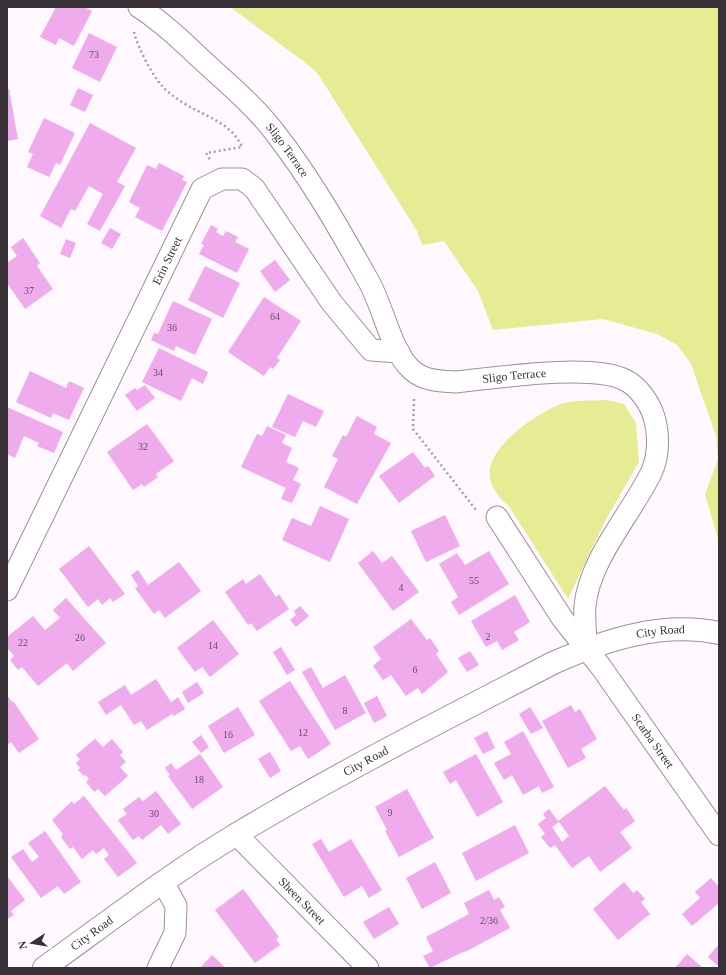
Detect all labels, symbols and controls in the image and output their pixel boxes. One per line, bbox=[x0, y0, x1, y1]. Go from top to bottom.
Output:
house number: 73 bbox=[89, 49, 99, 60]
street label: Sligo Terrace bbox=[263, 120, 312, 180]
street label: Erin Street bbox=[149, 234, 185, 287]
house number: 37 bbox=[24, 285, 34, 296]
house number: 64 bbox=[270, 311, 280, 322]
house number: 36 bbox=[167, 322, 177, 333]
street label: Sligo Terrace bbox=[481, 366, 546, 386]
house number: 34 bbox=[153, 367, 163, 378]
house number: 32 bbox=[138, 441, 148, 452]
house number: 55 bbox=[469, 575, 479, 586]
house number: 4 bbox=[399, 582, 404, 593]
street label: City Road bbox=[635, 622, 685, 641]
house number: 2 bbox=[486, 631, 491, 642]
house number: 26 bbox=[75, 632, 85, 643]
house number: 22 bbox=[18, 637, 28, 648]
house number: 14 bbox=[208, 640, 218, 651]
house number: 6 bbox=[413, 664, 418, 675]
house number: 8 bbox=[343, 705, 348, 716]
street label: Scarba Street bbox=[629, 711, 677, 771]
house number: 12 bbox=[298, 727, 308, 738]
house number: 16 bbox=[223, 729, 233, 740]
street label: City Road bbox=[341, 743, 391, 779]
house number: 18 bbox=[194, 774, 204, 785]
house number: 9 bbox=[388, 807, 393, 818]
house number: 30 bbox=[149, 808, 159, 819]
street label: Sheen Street bbox=[276, 875, 329, 928]
street label: City Road bbox=[68, 913, 116, 953]
house number: 2/36 bbox=[480, 915, 498, 926]
north arrow bbox=[12, 923, 52, 963]
text: N bbox=[16, 940, 29, 950]

